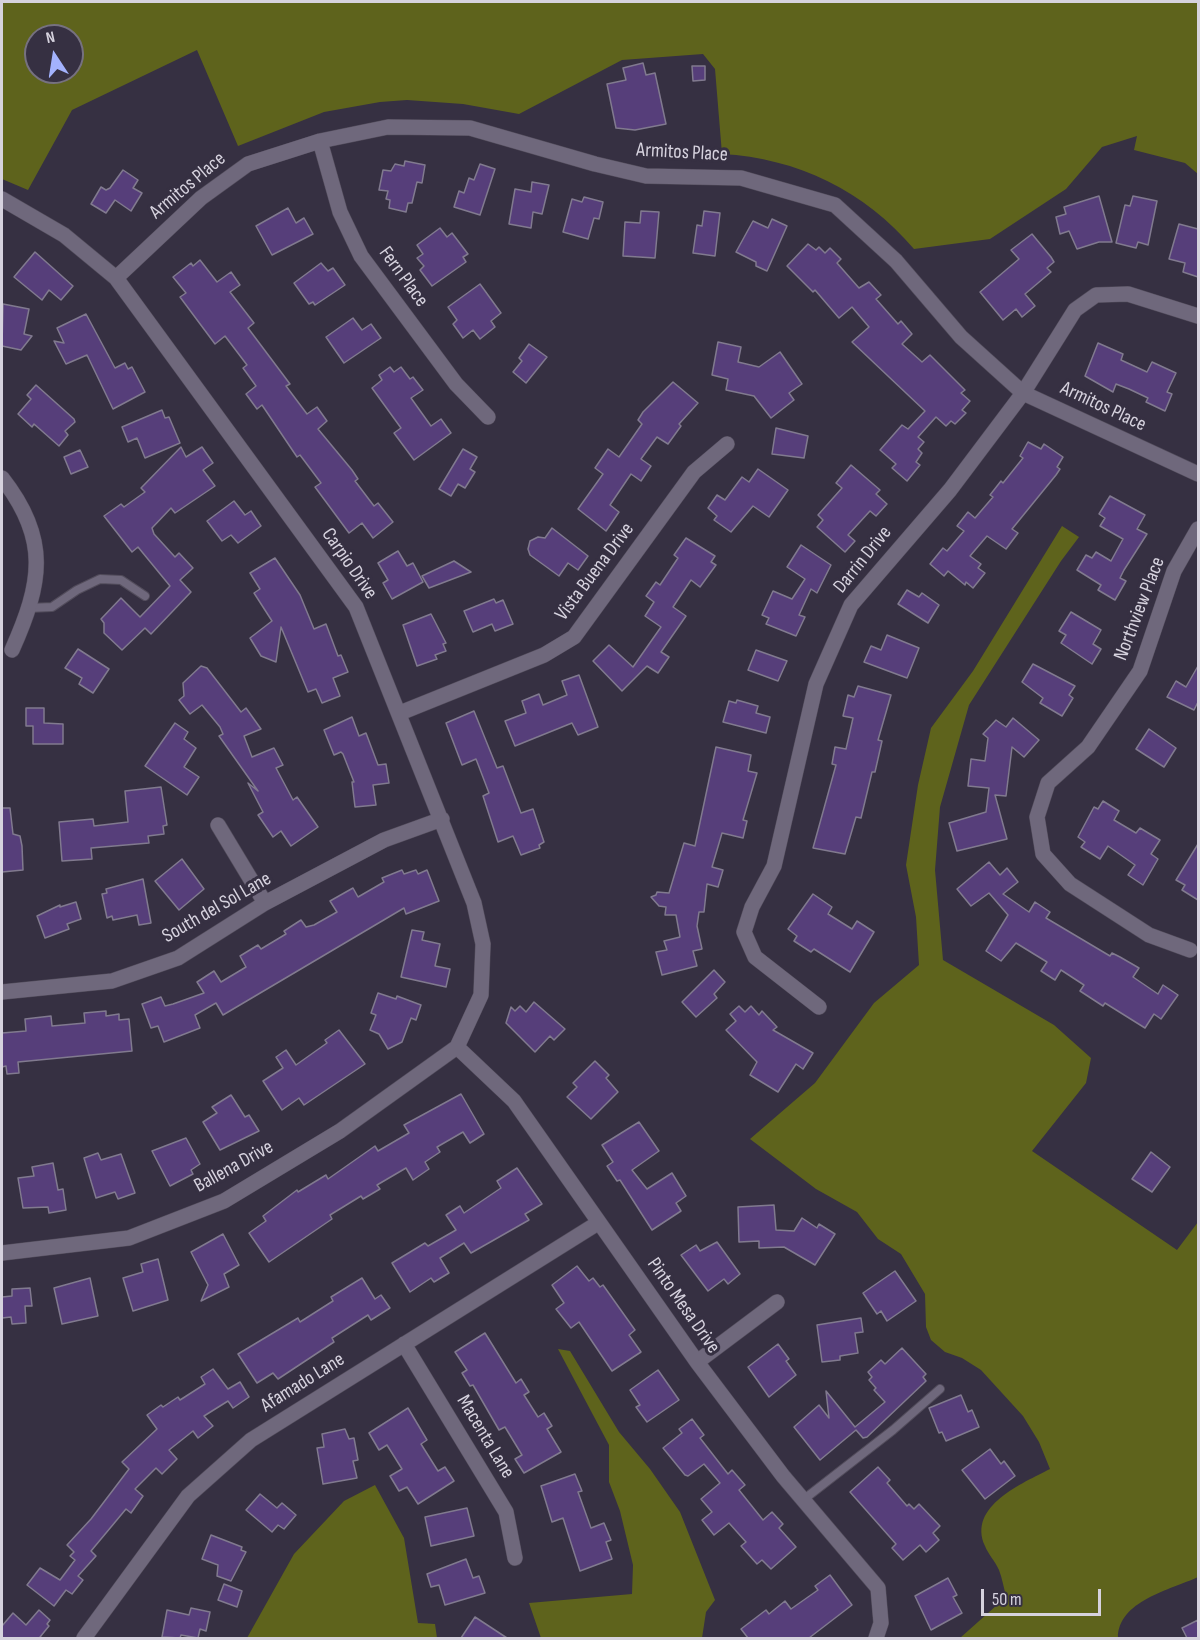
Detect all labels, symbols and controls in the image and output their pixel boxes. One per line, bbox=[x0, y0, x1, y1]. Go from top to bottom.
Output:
north arrow bbox=[24, 24, 84, 84]
text: N bbox=[44, 28, 57, 48]
street label: Armitos Place bbox=[636, 139, 728, 167]
street label: Armitos Place bbox=[145, 147, 231, 225]
street label: Fern Place bbox=[373, 242, 433, 312]
street label: Armitos Place bbox=[1056, 377, 1150, 437]
street label: Vista Buena Drive bbox=[550, 518, 640, 626]
street label: Darrin Drive bbox=[829, 522, 897, 598]
street label: Carpio Drive bbox=[316, 524, 382, 604]
street label: Northview Place bbox=[1109, 554, 1171, 664]
street label: South del Sol Lane bbox=[158, 867, 276, 949]
street label: Ballena Drive bbox=[190, 1136, 278, 1198]
street label: Pinto Mesa Drive bbox=[641, 1254, 725, 1358]
street label: Afamado Lane bbox=[257, 1348, 349, 1418]
street label: Macenta Lane bbox=[451, 1391, 519, 1483]
scale bar bbox=[984, 1577, 1104, 1615]
text: 50 m bbox=[992, 1589, 1022, 1610]

